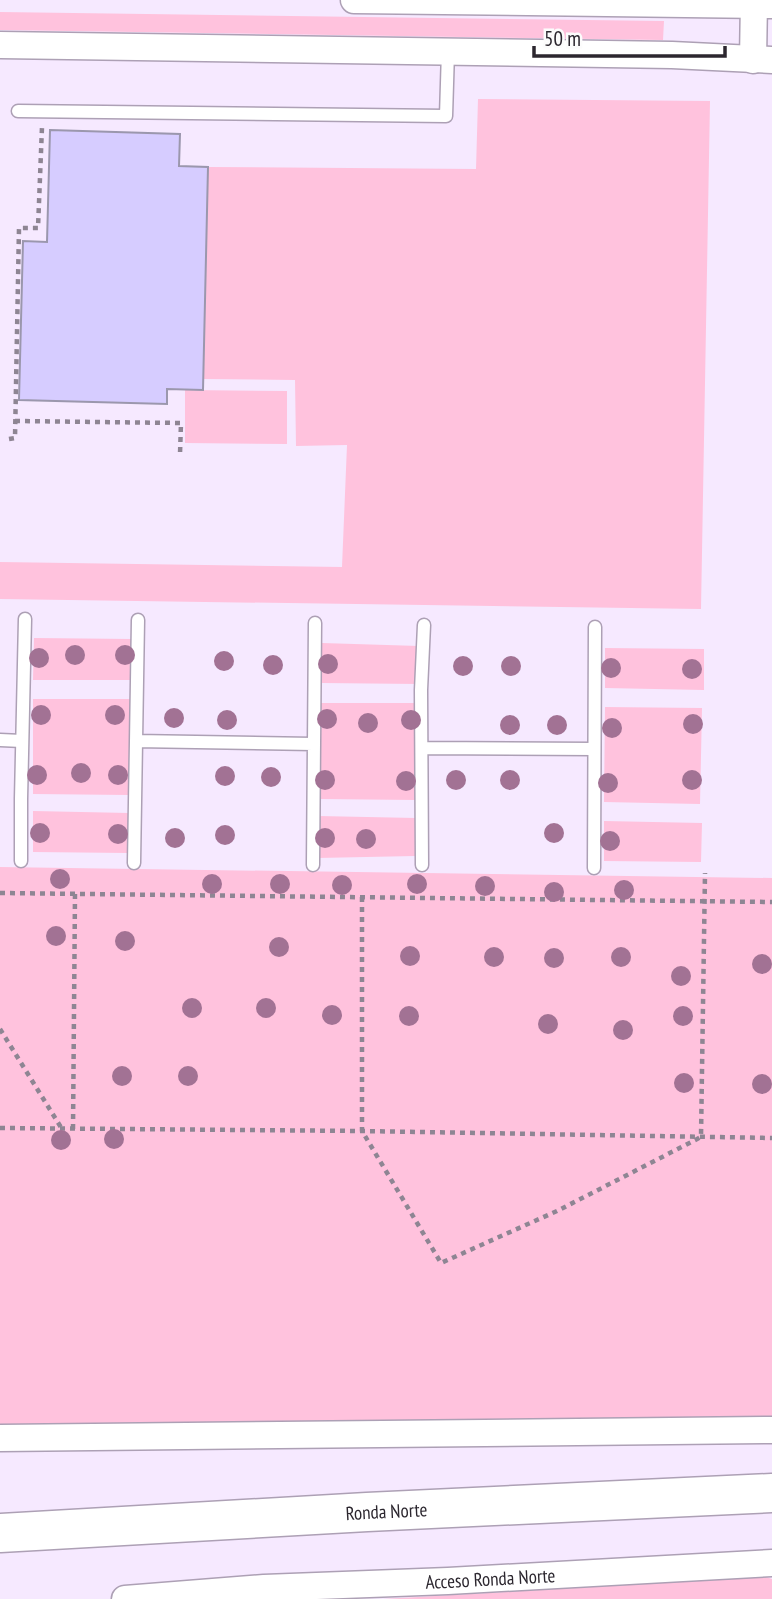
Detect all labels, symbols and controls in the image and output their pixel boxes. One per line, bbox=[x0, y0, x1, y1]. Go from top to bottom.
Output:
scale bar bbox=[534, 14, 725, 58]
text: 50 m bbox=[544, 25, 581, 52]
street label: Ronda Norte bbox=[345, 1497, 428, 1525]
street label: Acceso Ronda Norte bbox=[425, 1563, 556, 1594]

